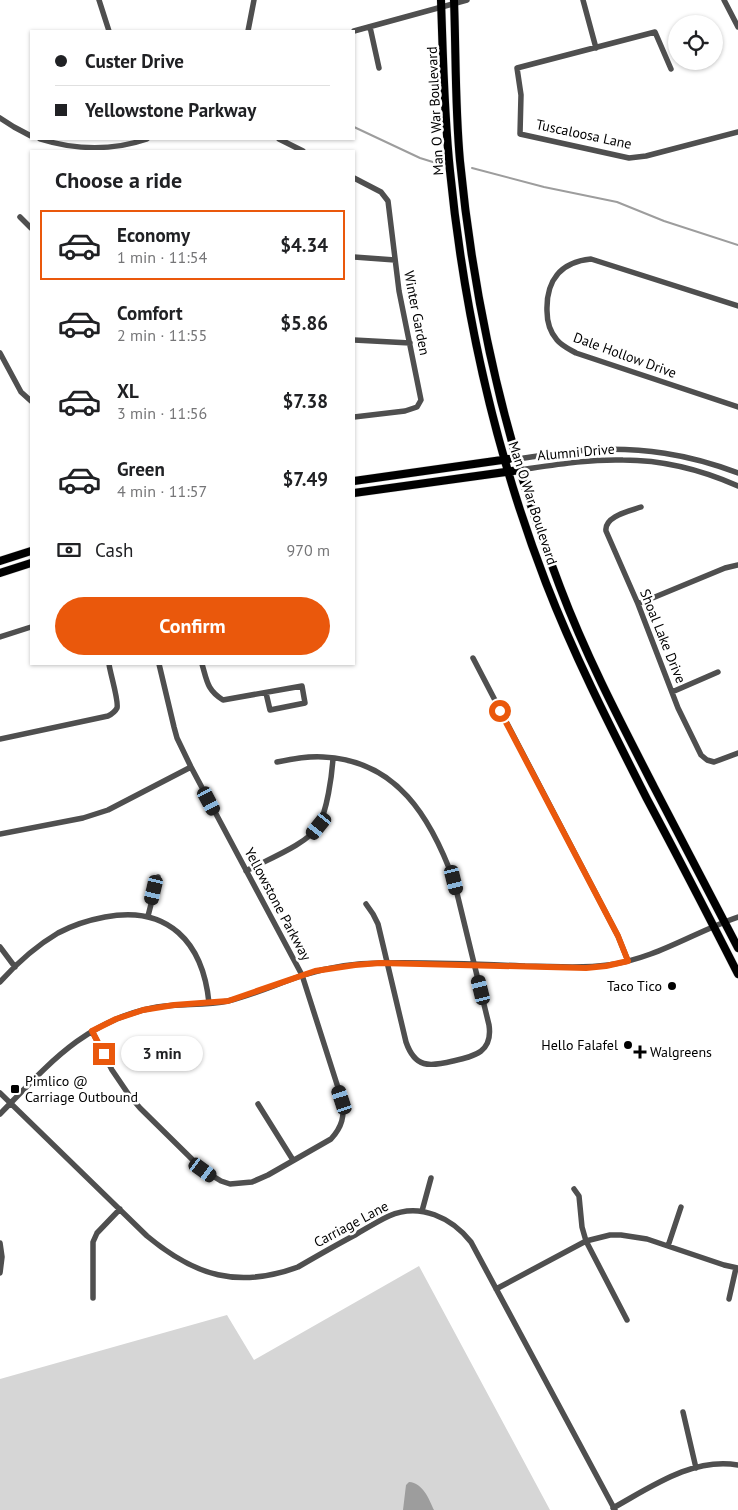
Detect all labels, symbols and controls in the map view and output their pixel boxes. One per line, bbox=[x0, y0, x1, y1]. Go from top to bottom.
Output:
map controls bbox=[668, 15, 723, 70]
button: locate bbox=[668, 15, 723, 70]
street label: Man O War Boulevard bbox=[423, 46, 447, 176]
text: Custer Drive bbox=[85, 49, 184, 73]
text: Yellowstone Parkway bbox=[85, 98, 256, 122]
street label: Tuscaloosa Lane bbox=[535, 115, 633, 153]
text: Choose a ride bbox=[55, 166, 182, 194]
icon: car bbox=[57, 223, 102, 268]
text: Economy bbox=[117, 223, 190, 247]
text: $4.34 bbox=[280, 233, 328, 257]
text: 1 min · 11:54 bbox=[117, 247, 207, 267]
street label: Winter Garden bbox=[400, 269, 434, 357]
icon: car bbox=[57, 301, 102, 346]
text: Comfort bbox=[117, 301, 183, 325]
text: $5.86 bbox=[280, 311, 328, 335]
text: 2 min · 11:55 bbox=[117, 325, 207, 345]
street label: Dale Hollow Drive bbox=[571, 328, 679, 382]
icon: car bbox=[57, 379, 102, 424]
text: XL bbox=[117, 379, 139, 403]
text: $7.38 bbox=[282, 389, 328, 413]
text: 3 min · 11:56 bbox=[117, 403, 207, 423]
street label: Man O War Boulevard bbox=[505, 439, 561, 567]
street label: Alumni Drive bbox=[537, 440, 615, 464]
icon: car bbox=[57, 457, 102, 502]
text: Green bbox=[117, 457, 165, 481]
text: $7.49 bbox=[282, 467, 328, 491]
text: 4 min · 11:57 bbox=[117, 481, 207, 501]
icon: cash bbox=[55, 536, 83, 564]
text: Cash bbox=[95, 538, 133, 562]
text: 970 m bbox=[287, 540, 330, 560]
street label: Shoal Lake Drive bbox=[636, 586, 690, 686]
button: Confirm bbox=[55, 597, 330, 655]
route start bbox=[489, 700, 511, 722]
car bbox=[195, 784, 222, 818]
car bbox=[303, 810, 334, 842]
street label: Yellowstone Parkway bbox=[241, 844, 316, 964]
car bbox=[443, 864, 464, 896]
car bbox=[143, 874, 164, 906]
car bbox=[470, 974, 491, 1006]
place label: Taco Tico bbox=[607, 977, 662, 995]
marker: Taco Tico bbox=[666, 980, 678, 992]
callout: 3 min bbox=[122, 1036, 204, 1072]
place label: Hello Falafel bbox=[541, 1036, 618, 1054]
marker: Hello Falafel bbox=[622, 1039, 634, 1051]
route end bbox=[93, 1043, 115, 1065]
text: 3 min bbox=[142, 1043, 182, 1063]
place label: Walgreens bbox=[650, 1043, 712, 1061]
marker: Walgreens bbox=[634, 1046, 646, 1058]
place label: Pimlico @ Carriage Outbound bbox=[25, 1072, 138, 1106]
marker: Pimlico @ Carriage Outbound bbox=[9, 1083, 21, 1095]
car bbox=[330, 1083, 353, 1117]
car bbox=[186, 1155, 219, 1185]
street label: Carriage Lane bbox=[311, 1197, 391, 1251]

